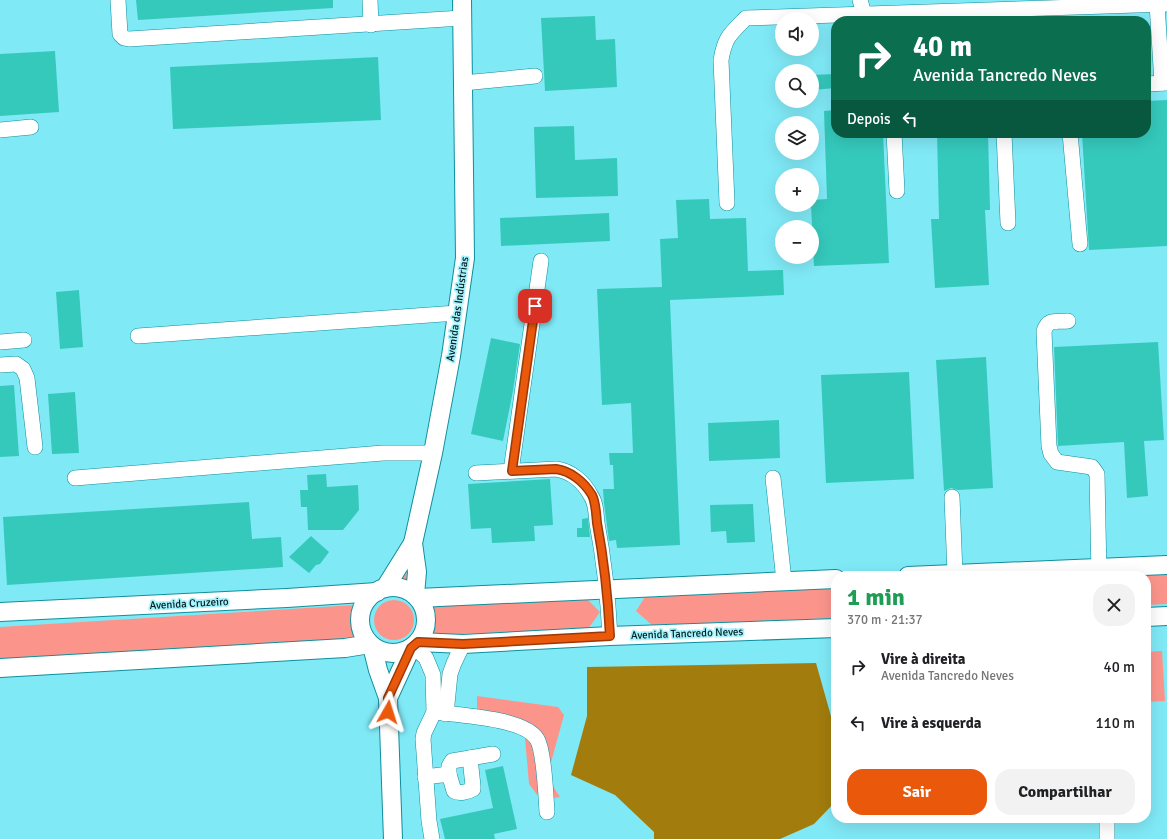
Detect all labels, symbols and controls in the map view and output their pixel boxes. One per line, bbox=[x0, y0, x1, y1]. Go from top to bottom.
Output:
map controls bbox=[775, 12, 819, 264]
button: sound bbox=[775, 12, 819, 56]
text: 40 m bbox=[913, 30, 972, 64]
icon: right bbox=[847, 32, 899, 84]
button: search bbox=[775, 64, 819, 108]
text: Avenida Tancredo Neves bbox=[913, 64, 1097, 86]
icon: left bbox=[899, 108, 921, 130]
text: Depois bbox=[847, 110, 891, 128]
button: layers bbox=[775, 116, 819, 160]
button: + bbox=[775, 168, 819, 212]
button: − bbox=[775, 220, 819, 264]
street label: Avenida das Indústrias bbox=[444, 256, 471, 362]
pin bbox=[518, 289, 552, 323]
icon: arrive bbox=[524, 295, 546, 317]
text: 1 min bbox=[847, 582, 905, 612]
button: close bbox=[1093, 584, 1135, 626]
street label: Avenida Cruzeiro bbox=[149, 595, 229, 612]
text: 370 m · 21:37 bbox=[847, 612, 923, 628]
street label: Avenida Tancredo Neves bbox=[631, 625, 744, 642]
text: Vire à direita bbox=[881, 650, 965, 668]
icon: right bbox=[847, 656, 869, 678]
text: 40 m bbox=[1104, 658, 1135, 676]
text: Avenida Tancredo Neves bbox=[881, 668, 1014, 684]
position arrow bbox=[367, 691, 409, 733]
icon: left bbox=[847, 712, 869, 734]
text: Vire à esquerda bbox=[881, 714, 981, 732]
text: 110 m bbox=[1095, 714, 1135, 732]
button: Sair bbox=[847, 769, 987, 815]
button: Compartilhar bbox=[995, 769, 1135, 815]

